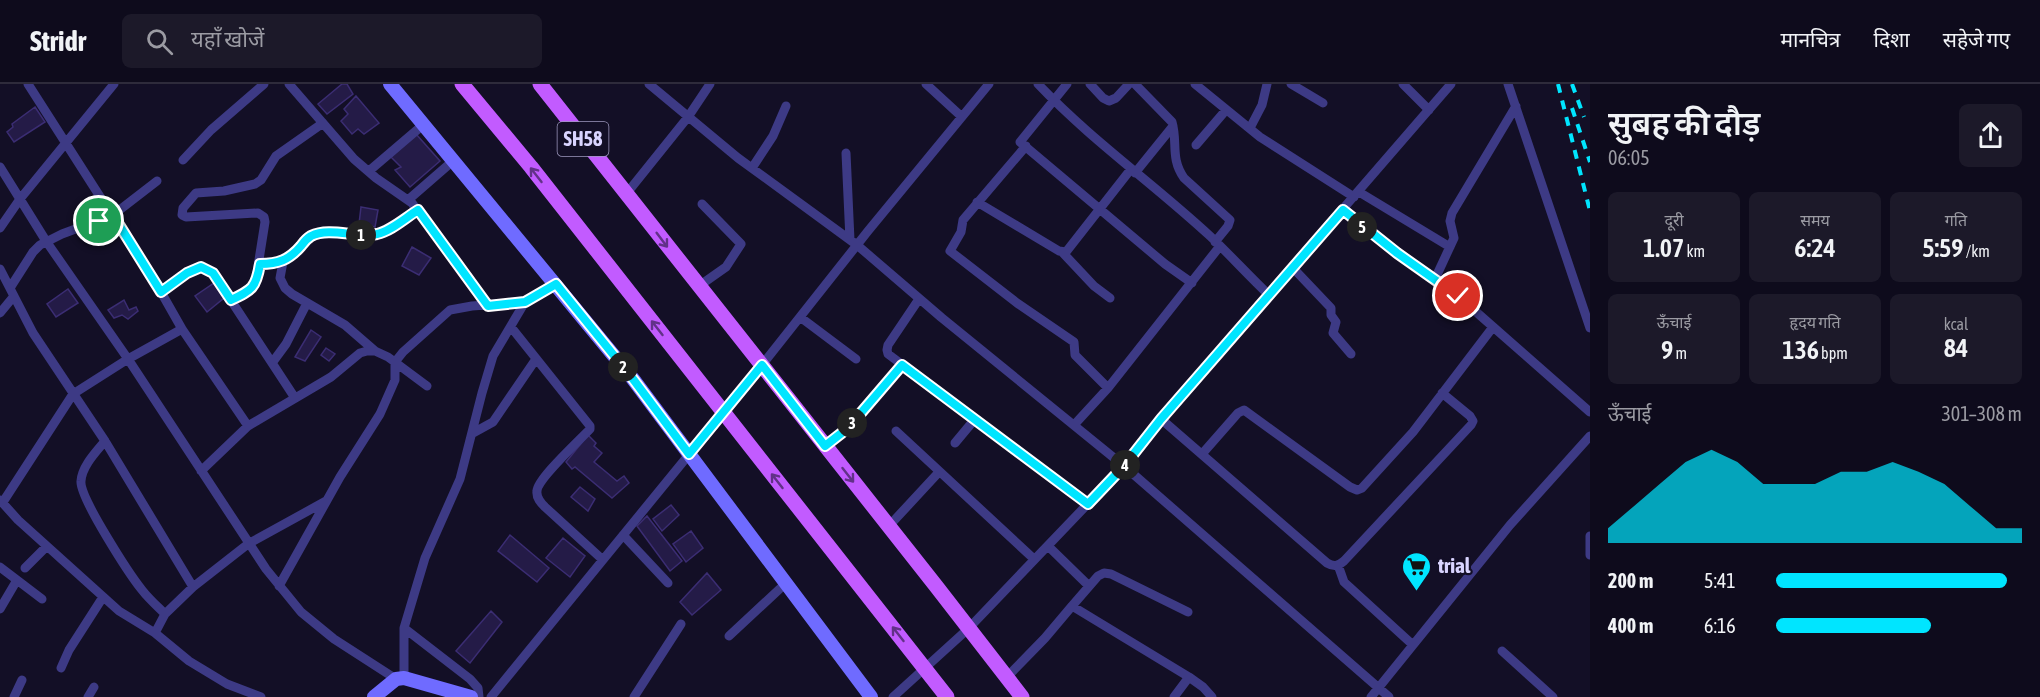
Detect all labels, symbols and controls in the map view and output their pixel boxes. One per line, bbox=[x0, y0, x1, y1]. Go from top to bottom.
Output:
search box bbox=[122, 14, 542, 68]
text: Stridr bbox=[30, 25, 86, 57]
icon: search bbox=[143, 25, 176, 58]
text: यहाँ खोजें bbox=[191, 26, 264, 52]
text: मानचित्र bbox=[1780, 27, 1840, 51]
text: दिशा bbox=[1873, 27, 1910, 51]
text: सहेजे गए bbox=[1943, 27, 2010, 51]
text: सुबह की दौड़ bbox=[1608, 104, 1760, 142]
button: share bbox=[1959, 104, 2022, 167]
road number: SH58 bbox=[558, 122, 608, 156]
text: 06:05 bbox=[1608, 146, 1650, 169]
one-way arrow bbox=[530, 167, 543, 183]
pin bbox=[73, 195, 124, 246]
icon: arrive bbox=[82, 204, 115, 237]
text: दूरी bbox=[1664, 211, 1684, 229]
text: समय bbox=[1800, 211, 1830, 229]
text: गति bbox=[1945, 211, 1967, 229]
pin: 5 bbox=[1347, 212, 1377, 242]
text: 5 bbox=[1358, 218, 1366, 236]
pin: 1 bbox=[346, 220, 376, 250]
text: 1 bbox=[357, 226, 365, 244]
one-way arrow bbox=[656, 231, 669, 247]
text: 1.07 bbox=[1643, 233, 1684, 263]
text: 6:24 bbox=[1794, 233, 1836, 263]
text: 5:59 bbox=[1922, 233, 1964, 263]
text: km bbox=[1684, 242, 1705, 260]
text: /km bbox=[1964, 242, 1990, 260]
pin bbox=[1432, 270, 1483, 321]
icon: check bbox=[1441, 279, 1474, 312]
text: ऊँचाई bbox=[1657, 313, 1691, 331]
text: हृदय गति bbox=[1789, 313, 1841, 331]
text: kcal bbox=[1944, 315, 1968, 333]
one-way arrow bbox=[650, 320, 663, 336]
text: 84 bbox=[1944, 333, 1968, 363]
text: 9 bbox=[1661, 335, 1673, 365]
text: 136 bbox=[1782, 335, 1819, 365]
text: m bbox=[1673, 344, 1687, 362]
text: bpm bbox=[1819, 344, 1848, 362]
pin: 2 bbox=[608, 352, 638, 382]
text: 2 bbox=[619, 358, 627, 376]
text: ऊँचाई bbox=[1608, 402, 1651, 425]
text: 301–308 m bbox=[1941, 402, 2022, 425]
pin: 3 bbox=[837, 408, 867, 438]
text: 3 bbox=[848, 414, 856, 432]
pin: 4 bbox=[1110, 450, 1140, 480]
text: 4 bbox=[1121, 456, 1129, 474]
one-way arrow bbox=[842, 467, 855, 483]
one-way arrow bbox=[771, 473, 784, 489]
supermarket icon: trial bbox=[1401, 550, 1433, 592]
place label: trial bbox=[1437, 553, 1471, 577]
text: 200 m bbox=[1608, 569, 1653, 592]
text: 5:41 bbox=[1704, 569, 1736, 592]
text: 400 m bbox=[1608, 614, 1653, 637]
text: 6:16 bbox=[1704, 614, 1736, 637]
one-way arrow bbox=[892, 627, 905, 643]

